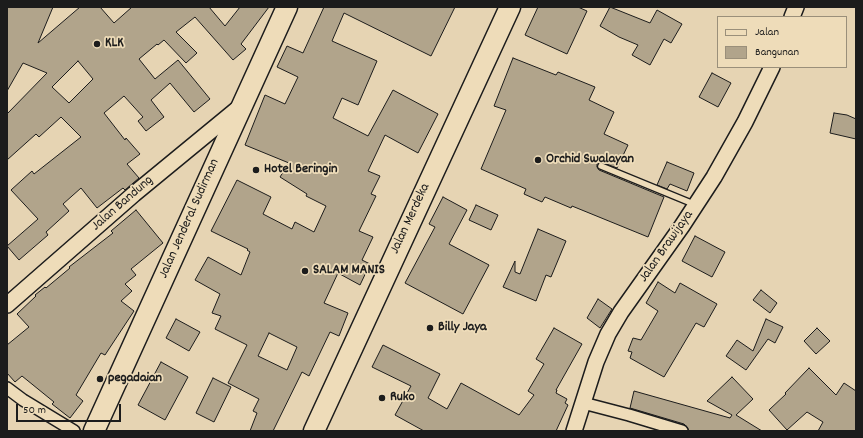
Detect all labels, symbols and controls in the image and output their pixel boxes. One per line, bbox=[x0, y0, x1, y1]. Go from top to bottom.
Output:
legend bbox=[717, 16, 847, 68]
text: Jalan bbox=[755, 24, 779, 41]
place label: KLK bbox=[105, 36, 124, 52]
marker: KLK bbox=[92, 39, 102, 49]
text: Bangunan bbox=[755, 44, 799, 61]
place label: Orchid Swalayan bbox=[546, 152, 634, 168]
marker: Orchid Swalayan bbox=[533, 155, 543, 165]
street label: Jalan Jenderal Sudirman bbox=[156, 157, 224, 281]
place label: Hotel Beringin bbox=[264, 162, 337, 178]
marker: Hotel Beringin bbox=[251, 165, 261, 175]
street label: Jalan Bandung bbox=[89, 173, 157, 235]
street label: Jalan Merdeka bbox=[387, 181, 435, 257]
street label: Jalan Brawijaya bbox=[636, 208, 698, 286]
place label: SALAM MANIS bbox=[313, 263, 385, 279]
marker: SALAM MANIS bbox=[300, 266, 310, 276]
place label: Billy Jaya bbox=[438, 320, 487, 336]
marker: Billy Jaya bbox=[425, 323, 435, 333]
place label: pegadaian bbox=[108, 371, 162, 387]
marker: pegadaian bbox=[95, 374, 105, 384]
place label: Ruko bbox=[390, 390, 415, 406]
marker: Ruko bbox=[377, 393, 387, 403]
scale bar bbox=[18, 396, 123, 422]
text: 50 m bbox=[23, 402, 46, 419]

